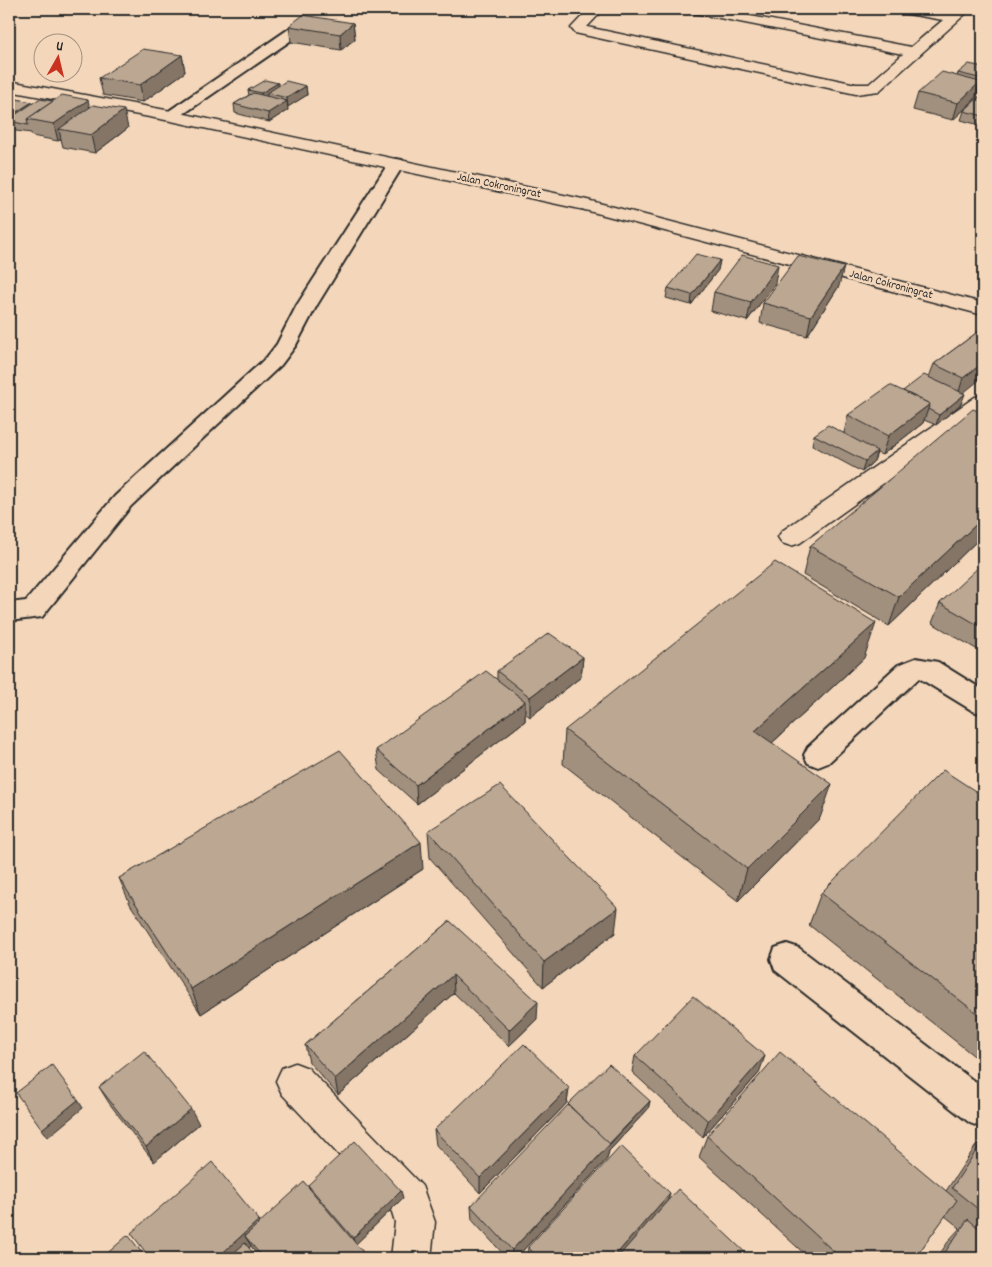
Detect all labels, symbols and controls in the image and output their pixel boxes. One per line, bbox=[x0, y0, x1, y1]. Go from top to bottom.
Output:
north arrow bbox=[32, 32, 82, 82]
text: U bbox=[55, 37, 65, 58]
street label: Jalan Cokroningrat bbox=[455, 169, 543, 203]
street label: Jalan Cokroningrat bbox=[847, 266, 935, 304]

